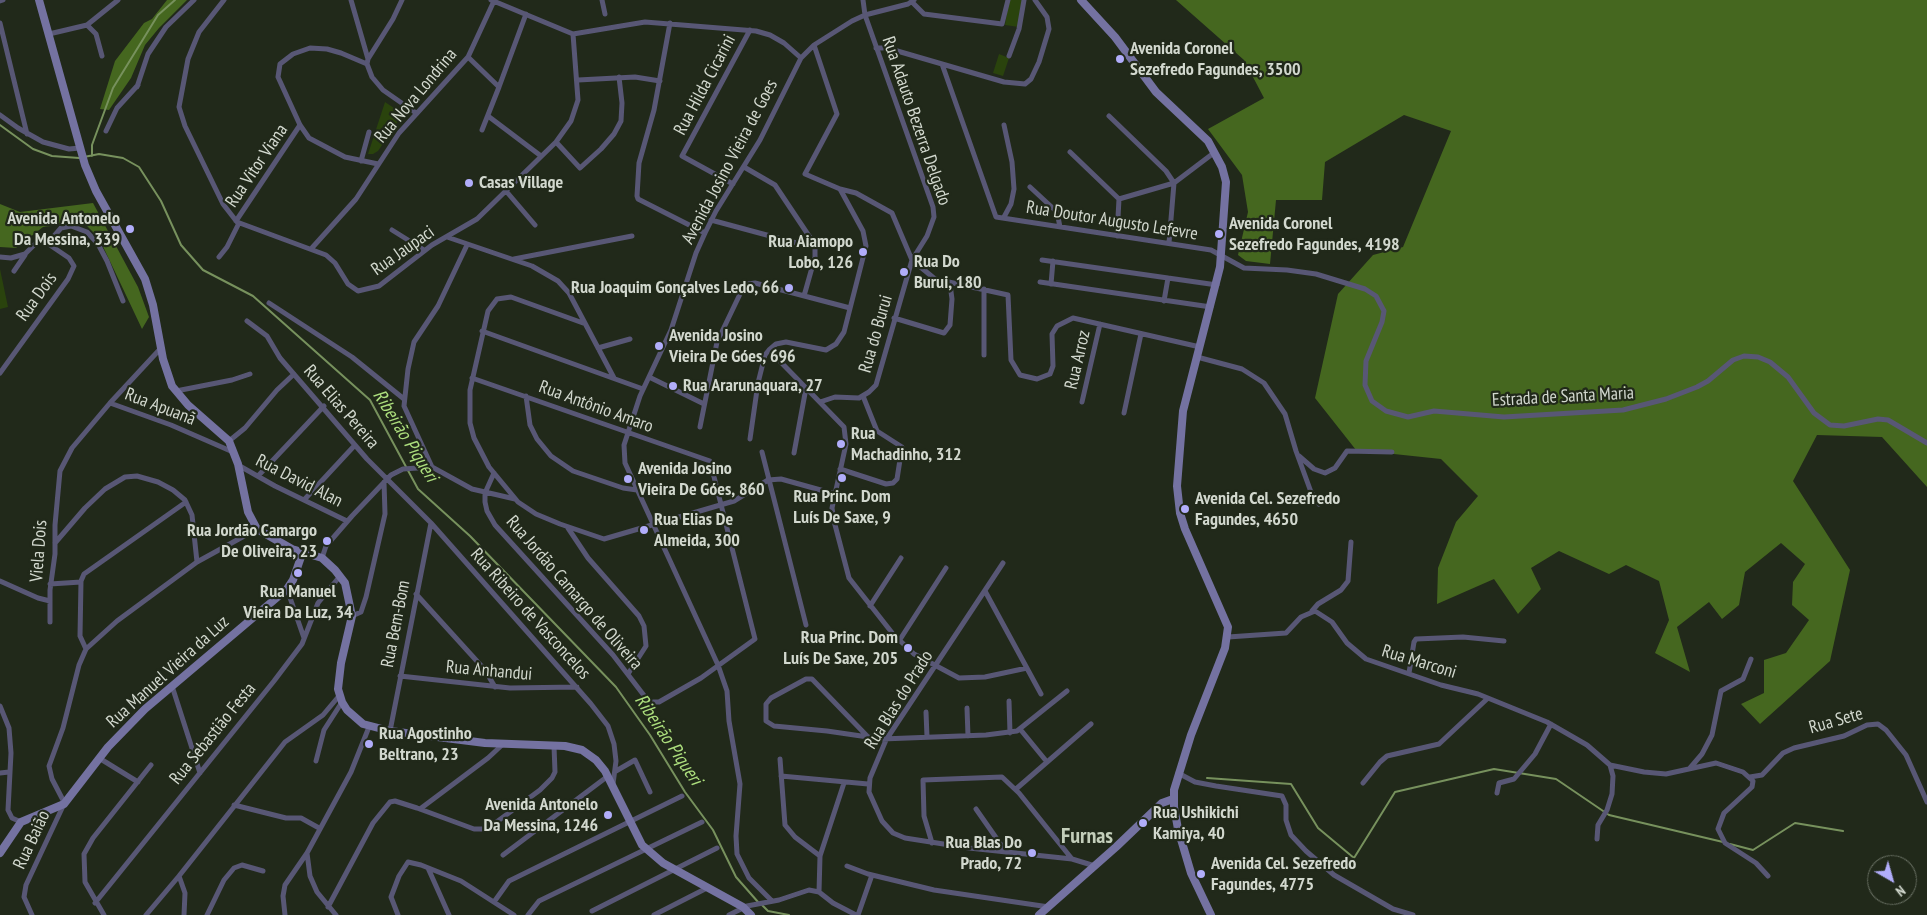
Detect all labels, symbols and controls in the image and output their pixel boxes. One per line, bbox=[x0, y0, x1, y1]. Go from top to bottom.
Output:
street label: Rua Hilda Cicarini bbox=[670, 31, 740, 139]
street label: Rua Adauto Bezerra Delgado bbox=[877, 34, 955, 208]
place label: Avenida Coronel Sezefredo Fagundes, 3500 bbox=[1130, 38, 1301, 80]
street label: Rua Nova Londrina bbox=[370, 44, 462, 148]
marker: Avenida Coronel Sezefredo Fagundes, 3500 bbox=[1114, 53, 1126, 65]
street label: Avenida Josino Vieira de Goes bbox=[677, 76, 783, 248]
street label: Rua Vitor Viana bbox=[221, 120, 293, 212]
place label: Casas Village bbox=[479, 172, 563, 194]
marker: Casas Village bbox=[463, 177, 475, 189]
street label: Rua Doutor Augusto Lefevre bbox=[1025, 197, 1199, 245]
place label: Avenida Antonelo Da Messina, 339 bbox=[7, 208, 120, 250]
place label: Avenida Coronel Sezefredo Fagundes, 4198 bbox=[1229, 213, 1400, 255]
street label: Rua Jaupaci bbox=[367, 221, 439, 281]
marker: Avenida Antonelo Da Messina, 339 bbox=[124, 223, 136, 235]
marker: Avenida Coronel Sezefredo Fagundes, 4198 bbox=[1213, 228, 1225, 240]
place label: Rua Aiamopo Lobo, 126 bbox=[768, 231, 853, 274]
marker: Rua Aiamopo Lobo, 126 bbox=[857, 246, 869, 258]
place label: Rua Do Burui, 180 bbox=[914, 251, 982, 294]
marker: Rua Do Burui, 180 bbox=[898, 266, 910, 278]
street label: Rua Dois bbox=[12, 269, 62, 325]
place label: Rua Joaquim Gonçalves Ledo, 66 bbox=[571, 277, 779, 299]
marker: Rua Joaquim Gonçalves Ledo, 66 bbox=[783, 282, 795, 294]
street label: Rua do Burui bbox=[855, 293, 897, 375]
place label: Avenida Josino Vieira De Góes, 696 bbox=[669, 325, 796, 368]
street label: Rua Arroz bbox=[1061, 328, 1095, 392]
marker: Avenida Josino Vieira De Góes, 696 bbox=[653, 340, 665, 352]
street label: Rua Elias Pereira bbox=[299, 361, 383, 453]
place label: Rua Ararunaquara, 27 bbox=[683, 375, 823, 397]
street label: Rua Antônio Amaro bbox=[536, 376, 656, 438]
marker: Rua Ararunaquara, 27 bbox=[667, 380, 679, 392]
street label: Estrada de Santa Maria bbox=[1491, 382, 1635, 412]
street label: Rua Apuanã bbox=[122, 384, 198, 430]
water label: Ribeirão Piqueri bbox=[368, 386, 442, 486]
place label: Rua Machadinho, 312 bbox=[851, 423, 962, 466]
marker: Rua Machadinho, 312 bbox=[835, 438, 847, 450]
street label: Rua David Alan bbox=[252, 450, 346, 512]
place label: Avenida Josino Vieira De Góes, 860 bbox=[638, 458, 765, 500]
marker: Rua Princ. Dom Luís De Saxe, 9 bbox=[836, 472, 848, 484]
marker: Avenida Josino Vieira De Góes, 860 bbox=[622, 473, 634, 485]
place label: Rua Princ. Dom Luís De Saxe, 9 bbox=[793, 486, 891, 528]
place label: Avenida Cel. Sezefredo Fagundes, 4650 bbox=[1195, 488, 1340, 530]
marker: Avenida Cel. Sezefredo Fagundes, 4650 bbox=[1179, 503, 1191, 515]
place label: Rua Elias De Almeida, 300 bbox=[654, 509, 740, 552]
street label: Rua Jordão Camargo de Oliveira bbox=[501, 512, 647, 674]
street label: Viela Dois bbox=[26, 519, 52, 583]
place label: Rua Jordão Camargo De Oliveira, 23 bbox=[187, 520, 317, 562]
marker: Rua Elias De Almeida, 300 bbox=[638, 524, 650, 536]
marker: Rua Jordão Camargo De Oliveira, 23 bbox=[321, 535, 333, 547]
street label: Rua Ribeiro de Vasconcelos bbox=[465, 544, 595, 684]
marker: Rua Manuel Vieira Da Luz, 34 bbox=[292, 567, 304, 579]
street label: Rua Bem-Bom bbox=[377, 579, 415, 669]
place label: Rua Manuel Vieira Da Luz, 34 bbox=[243, 581, 353, 624]
street label: Rua Manuel Vieira da Luz bbox=[102, 611, 234, 733]
place label: Rua Princ. Dom Luís De Saxe, 205 bbox=[783, 627, 898, 670]
street label: Rua Marconi bbox=[1379, 640, 1459, 684]
marker: Rua Princ. Dom Luís De Saxe, 205 bbox=[902, 642, 914, 654]
street label: Rua Blas do Prado bbox=[860, 647, 938, 753]
street label: Rua Anhandui bbox=[445, 656, 533, 686]
street label: Rua Sebastião Festa bbox=[165, 679, 261, 789]
water label: Ribeirão Piqueri bbox=[629, 690, 707, 790]
street label: Rua Sete bbox=[1807, 703, 1865, 739]
place label: Rua Agostinho Beltrano, 23 bbox=[379, 723, 472, 766]
marker: Rua Agostinho Beltrano, 23 bbox=[363, 738, 375, 750]
place label: Avenida Antonelo Da Messina, 1246 bbox=[483, 794, 598, 836]
place label: Rua Ushikichi Kamiya, 40 bbox=[1153, 802, 1239, 844]
street label: Rua Baião bbox=[9, 807, 55, 873]
marker: Avenida Antonelo Da Messina, 1246 bbox=[602, 809, 614, 821]
marker: Rua Ushikichi Kamiya, 40 bbox=[1137, 817, 1149, 829]
district label: Furnas bbox=[1061, 824, 1113, 850]
place label: Rua Blas Do Prado, 72 bbox=[946, 832, 1022, 874]
marker: Rua Blas Do Prado, 72 bbox=[1026, 847, 1038, 859]
place label: Avenida Cel. Sezefredo Fagundes, 4775 bbox=[1211, 853, 1356, 896]
north arrow bbox=[1867, 855, 1917, 905]
marker: Avenida Cel. Sezefredo Fagundes, 4775 bbox=[1195, 868, 1207, 880]
text: N bbox=[1892, 882, 1909, 900]

